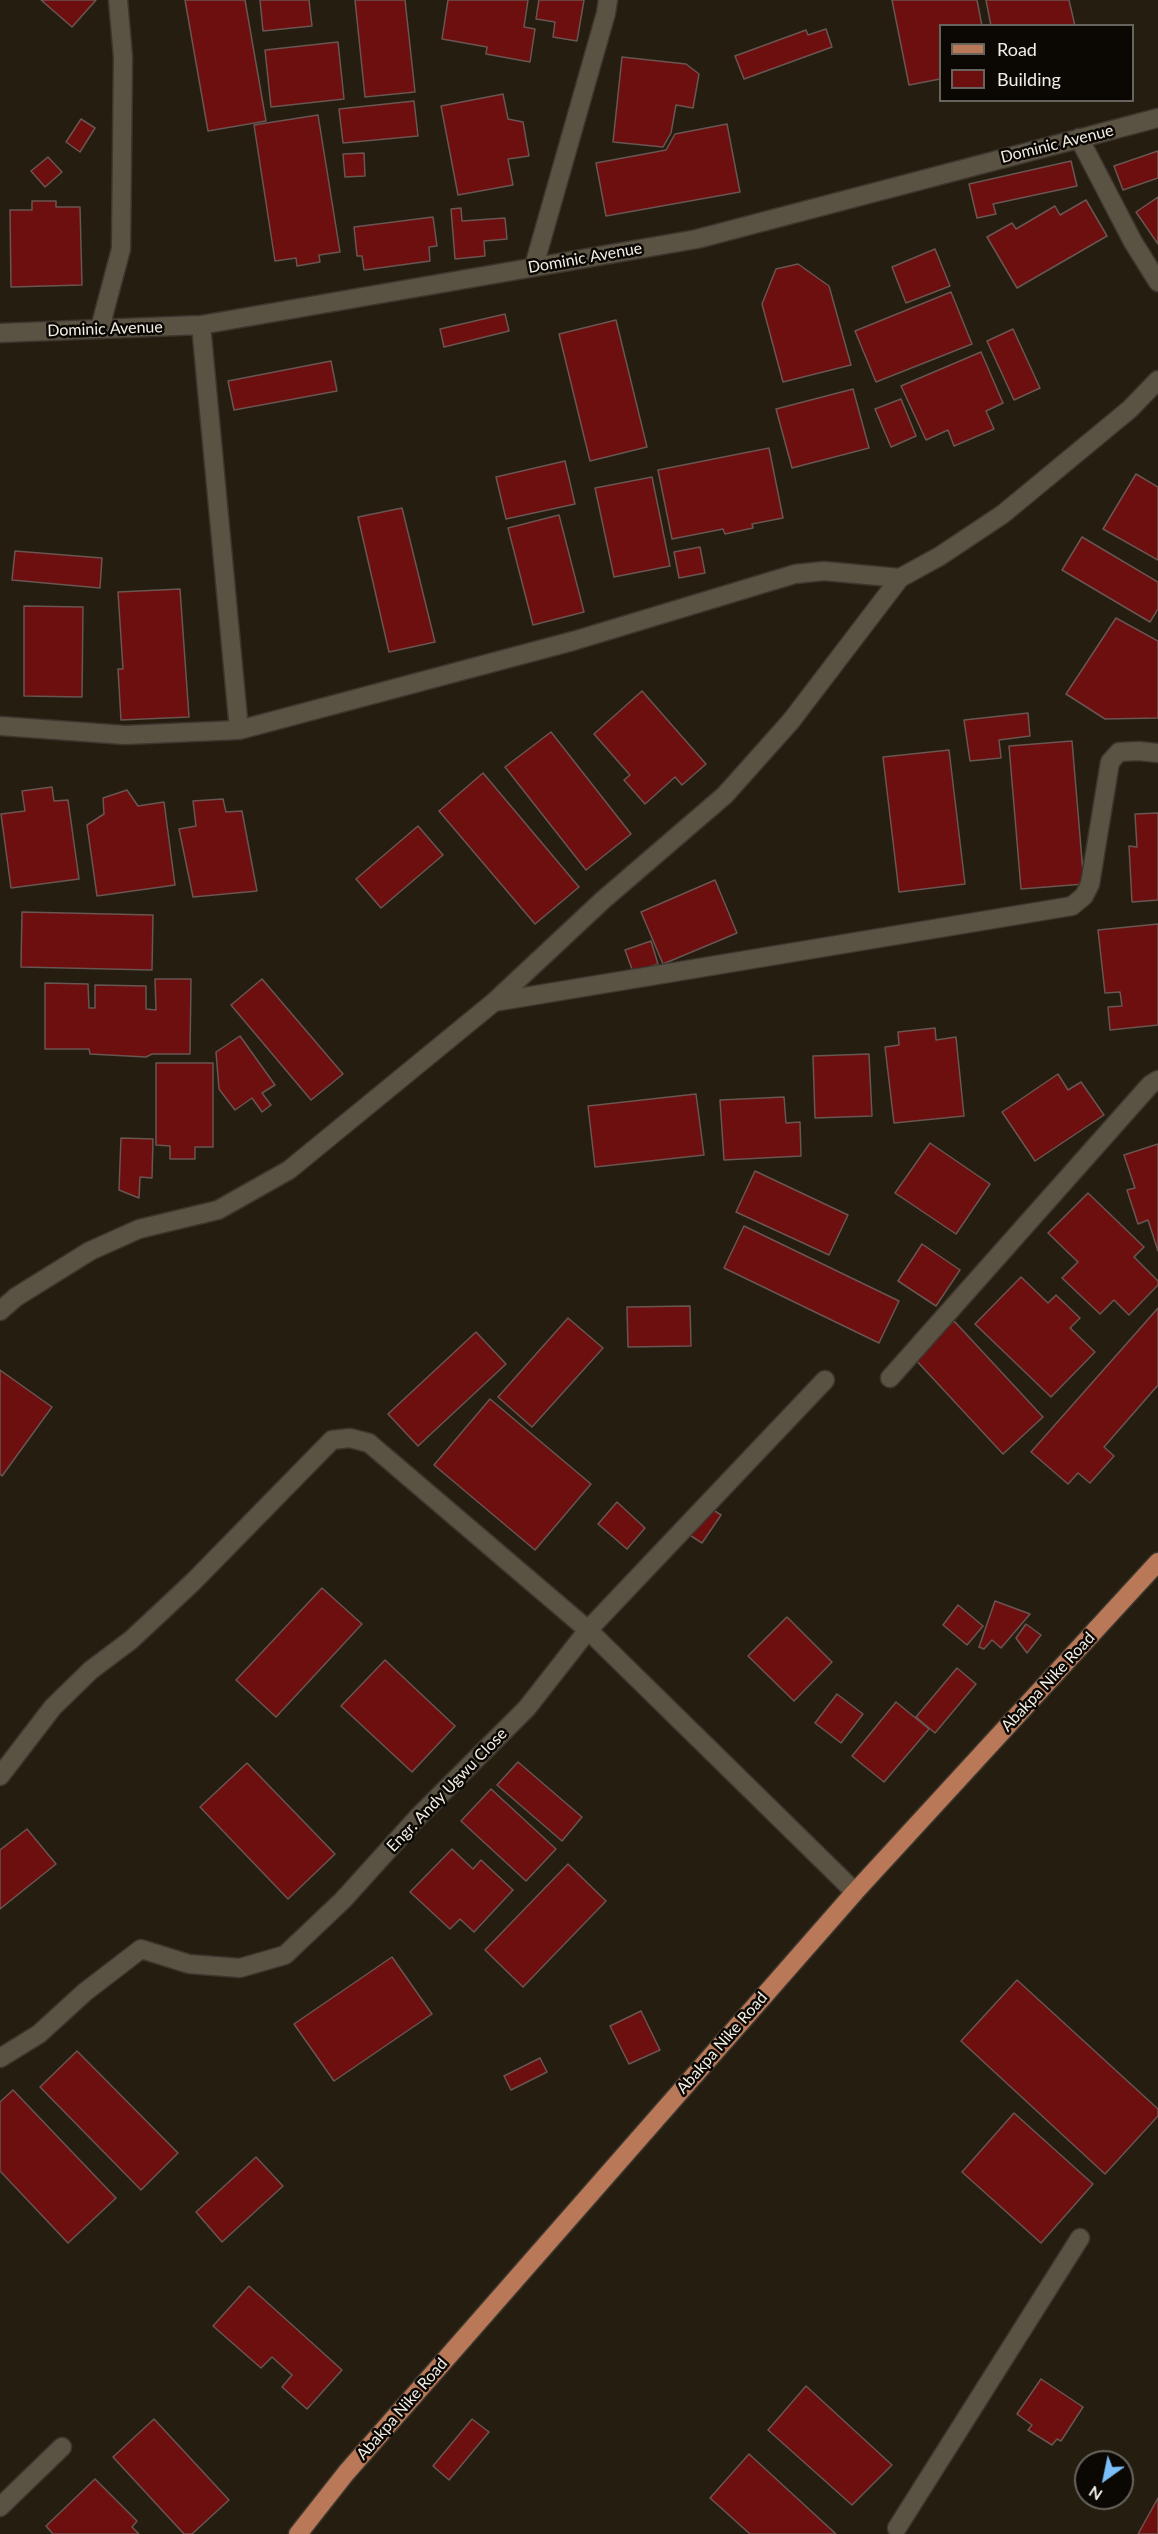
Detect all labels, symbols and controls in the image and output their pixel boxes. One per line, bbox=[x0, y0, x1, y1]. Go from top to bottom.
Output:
legend bbox=[939, 24, 1134, 102]
text: Road bbox=[997, 38, 1037, 60]
text: Building bbox=[997, 68, 1061, 90]
street label: Dominic Avenue bbox=[999, 121, 1115, 167]
street label: Dominic Avenue bbox=[526, 239, 644, 277]
street label: Dominic Avenue bbox=[47, 317, 163, 341]
street label: Abakpa Nike Road bbox=[997, 1628, 1099, 1736]
street label: Engr. Andy Ugwu Close bbox=[383, 1724, 511, 1856]
street label: Abakpa Nike Road bbox=[673, 1988, 771, 2098]
street label: Abakpa Nike Road bbox=[353, 2354, 451, 2464]
north arrow bbox=[1074, 2450, 1134, 2510]
text: N bbox=[1085, 2483, 1105, 2505]

